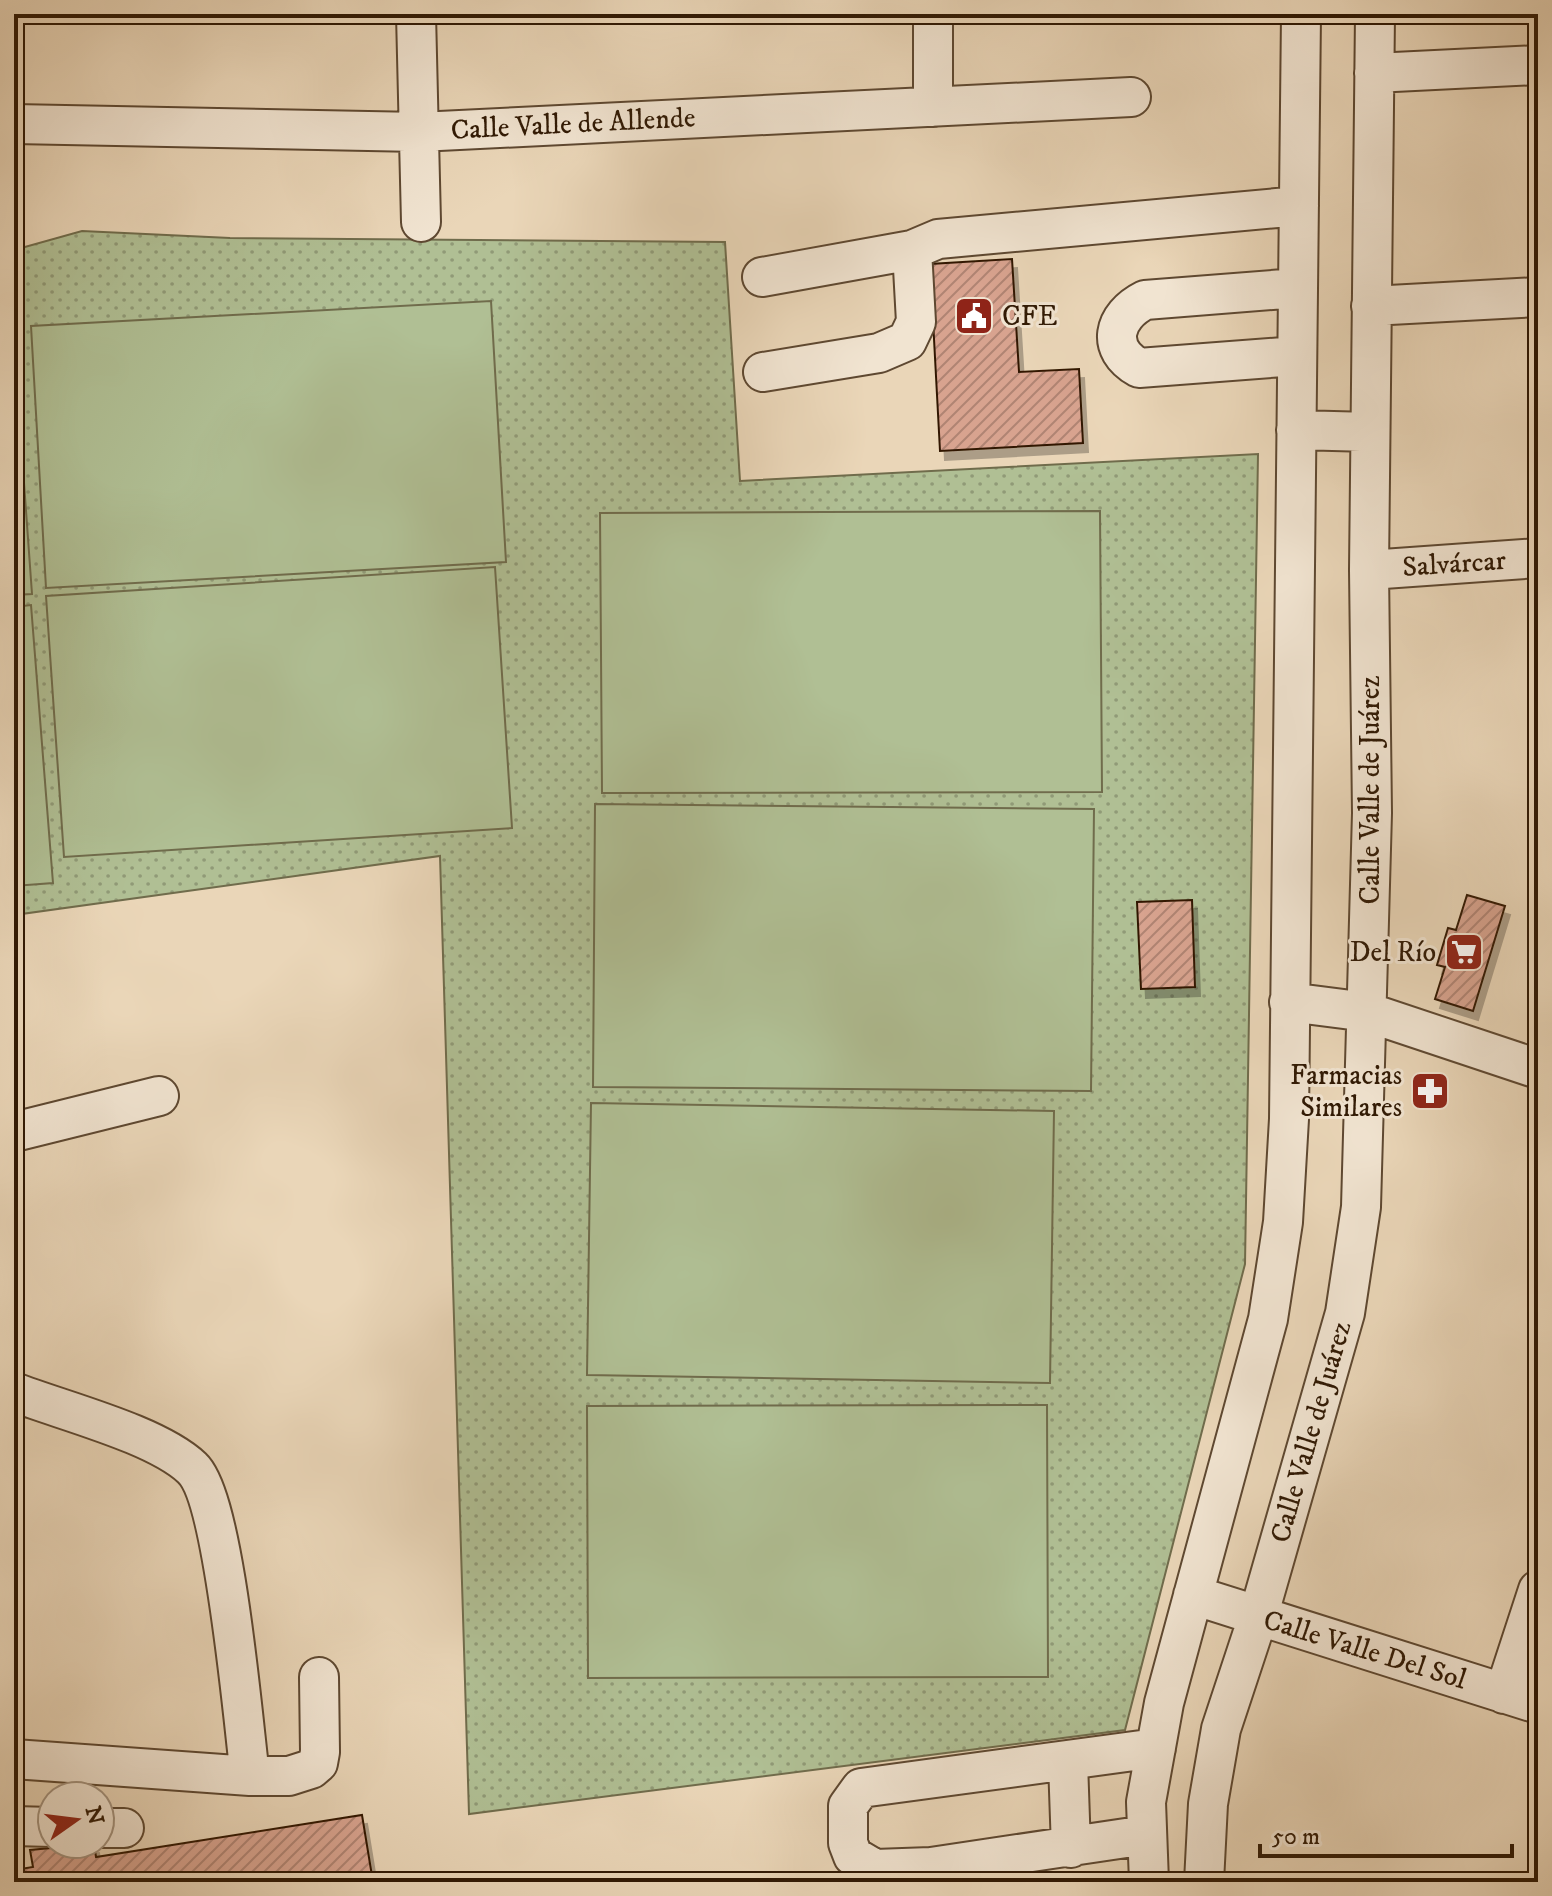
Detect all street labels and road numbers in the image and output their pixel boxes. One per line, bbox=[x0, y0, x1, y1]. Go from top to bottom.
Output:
street label: Calle Valle de Allende bbox=[450, 100, 696, 148]
street label: Salvárcar bbox=[1401, 543, 1508, 585]
street label: Calle Valle de Juárez bbox=[1353, 676, 1388, 904]
street label: Calle Valle de Juárez bbox=[1263, 1317, 1359, 1547]
street label: Calle Valle Del Sol bbox=[1259, 1602, 1471, 1698]

